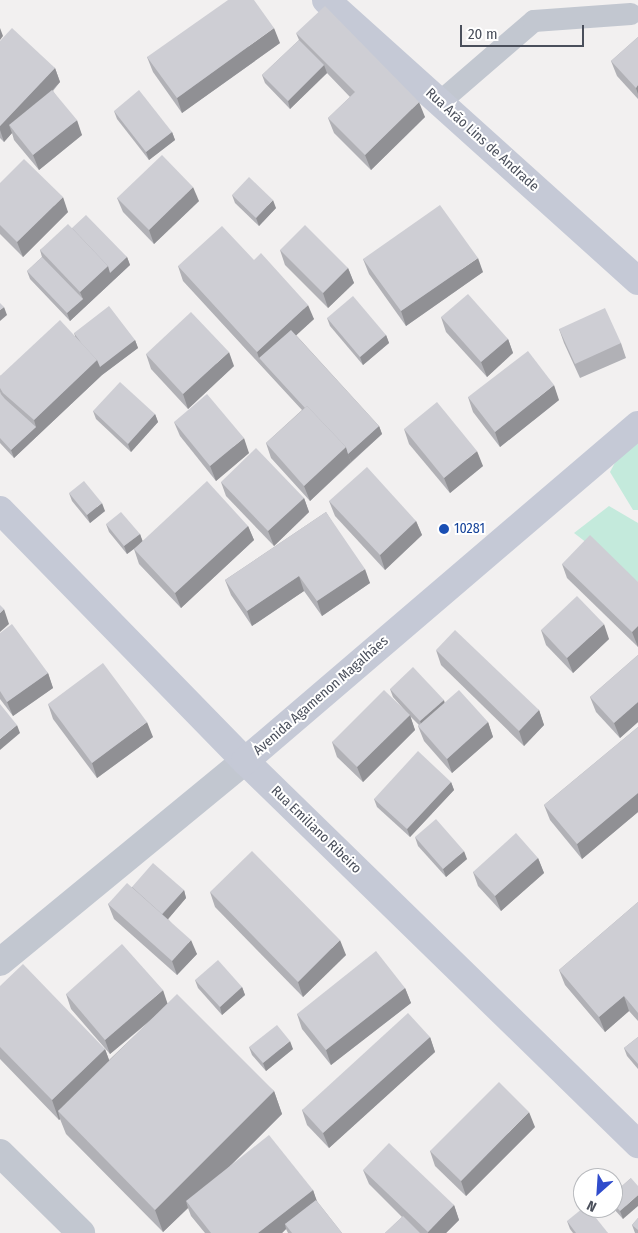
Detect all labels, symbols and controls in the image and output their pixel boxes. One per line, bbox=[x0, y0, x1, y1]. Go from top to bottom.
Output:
scale bar bbox=[463, 15, 587, 47]
text: 20 m bbox=[468, 25, 498, 43]
street label: Rua Arão Lins de Andrade bbox=[422, 85, 542, 195]
place label: 10281 bbox=[454, 521, 485, 537]
marker: 10281 bbox=[438, 523, 450, 535]
street label: Avenida Agamenon Magalhães bbox=[250, 633, 392, 759]
street label: Rua Emiliano Ribeiro bbox=[267, 783, 365, 877]
north arrow bbox=[573, 1168, 623, 1218]
text: N bbox=[584, 1197, 599, 1216]

